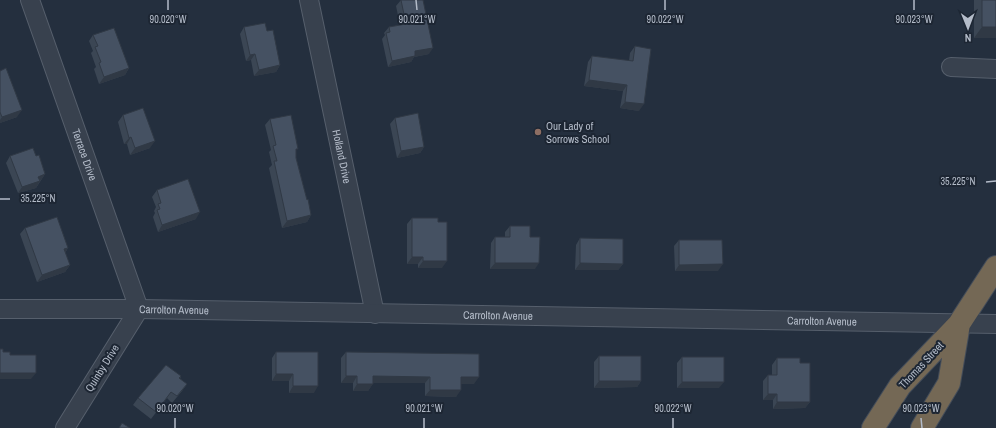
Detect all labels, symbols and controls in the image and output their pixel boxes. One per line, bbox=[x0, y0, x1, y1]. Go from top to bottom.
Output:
north arrow bbox=[948, 8, 988, 48]
text: 90.020°W bbox=[150, 13, 187, 26]
text: 90.021°W bbox=[399, 13, 436, 26]
text: 90.022°W bbox=[647, 13, 684, 26]
text: 90.023°W bbox=[896, 13, 933, 26]
text: N bbox=[965, 31, 972, 45]
place label: Our Lady of Sorrows School bbox=[546, 119, 609, 146]
street label: Terrace Drive bbox=[69, 127, 100, 183]
marker: Our Lady of Sorrows School bbox=[533, 127, 543, 137]
street label: Holland Drive bbox=[329, 128, 354, 185]
text: 35.225°N bbox=[941, 175, 976, 188]
text: 35.225°N bbox=[21, 192, 56, 205]
street label: Carrolton Avenue bbox=[139, 302, 209, 317]
street label: Carrolton Avenue bbox=[463, 308, 533, 323]
street label: Carrolton Avenue bbox=[787, 313, 857, 329]
street label: Thomas Street bbox=[896, 338, 947, 391]
street label: Quinby Drive bbox=[82, 342, 122, 394]
text: 90.020°W bbox=[157, 402, 194, 415]
text: 90.021°W bbox=[406, 402, 443, 415]
text: 90.022°W bbox=[655, 402, 692, 415]
text: 90.023°W bbox=[903, 402, 940, 415]

